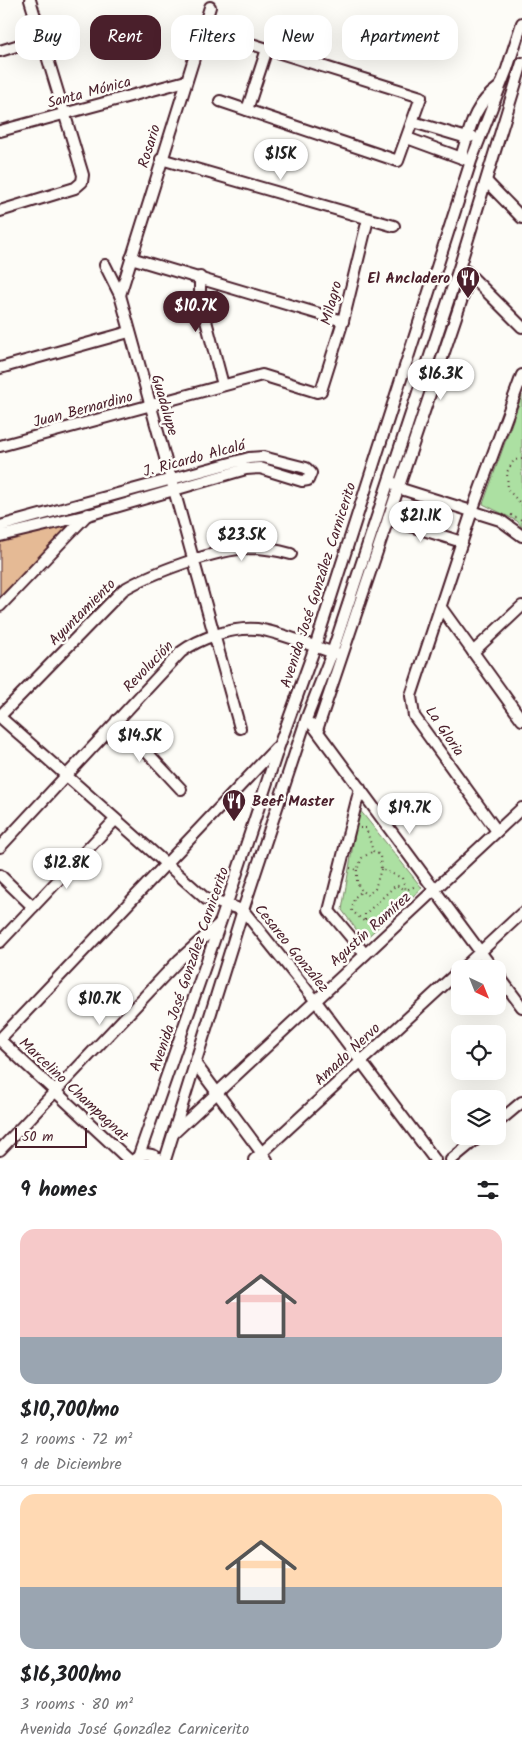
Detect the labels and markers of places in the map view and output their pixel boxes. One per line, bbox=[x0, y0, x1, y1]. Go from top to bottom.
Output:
pin: $15K bbox=[251, 138, 311, 181]
restaurant icon: El Ancladero bbox=[455, 265, 481, 299]
place label: El Ancladero bbox=[368, 267, 450, 291]
pin: $10.7K bbox=[155, 290, 237, 333]
pin: $16.3K bbox=[400, 358, 482, 401]
pin: $21.1K bbox=[380, 500, 462, 543]
pin: $23.5K bbox=[201, 520, 283, 562]
pin: $14.5K bbox=[99, 720, 181, 763]
restaurant icon: Beef Master bbox=[221, 788, 247, 822]
place label: Beef Master bbox=[252, 790, 334, 814]
pin: $19.7K bbox=[369, 792, 451, 835]
pin: $12.8K bbox=[26, 848, 108, 890]
pin: $10.7K bbox=[59, 984, 141, 1026]

